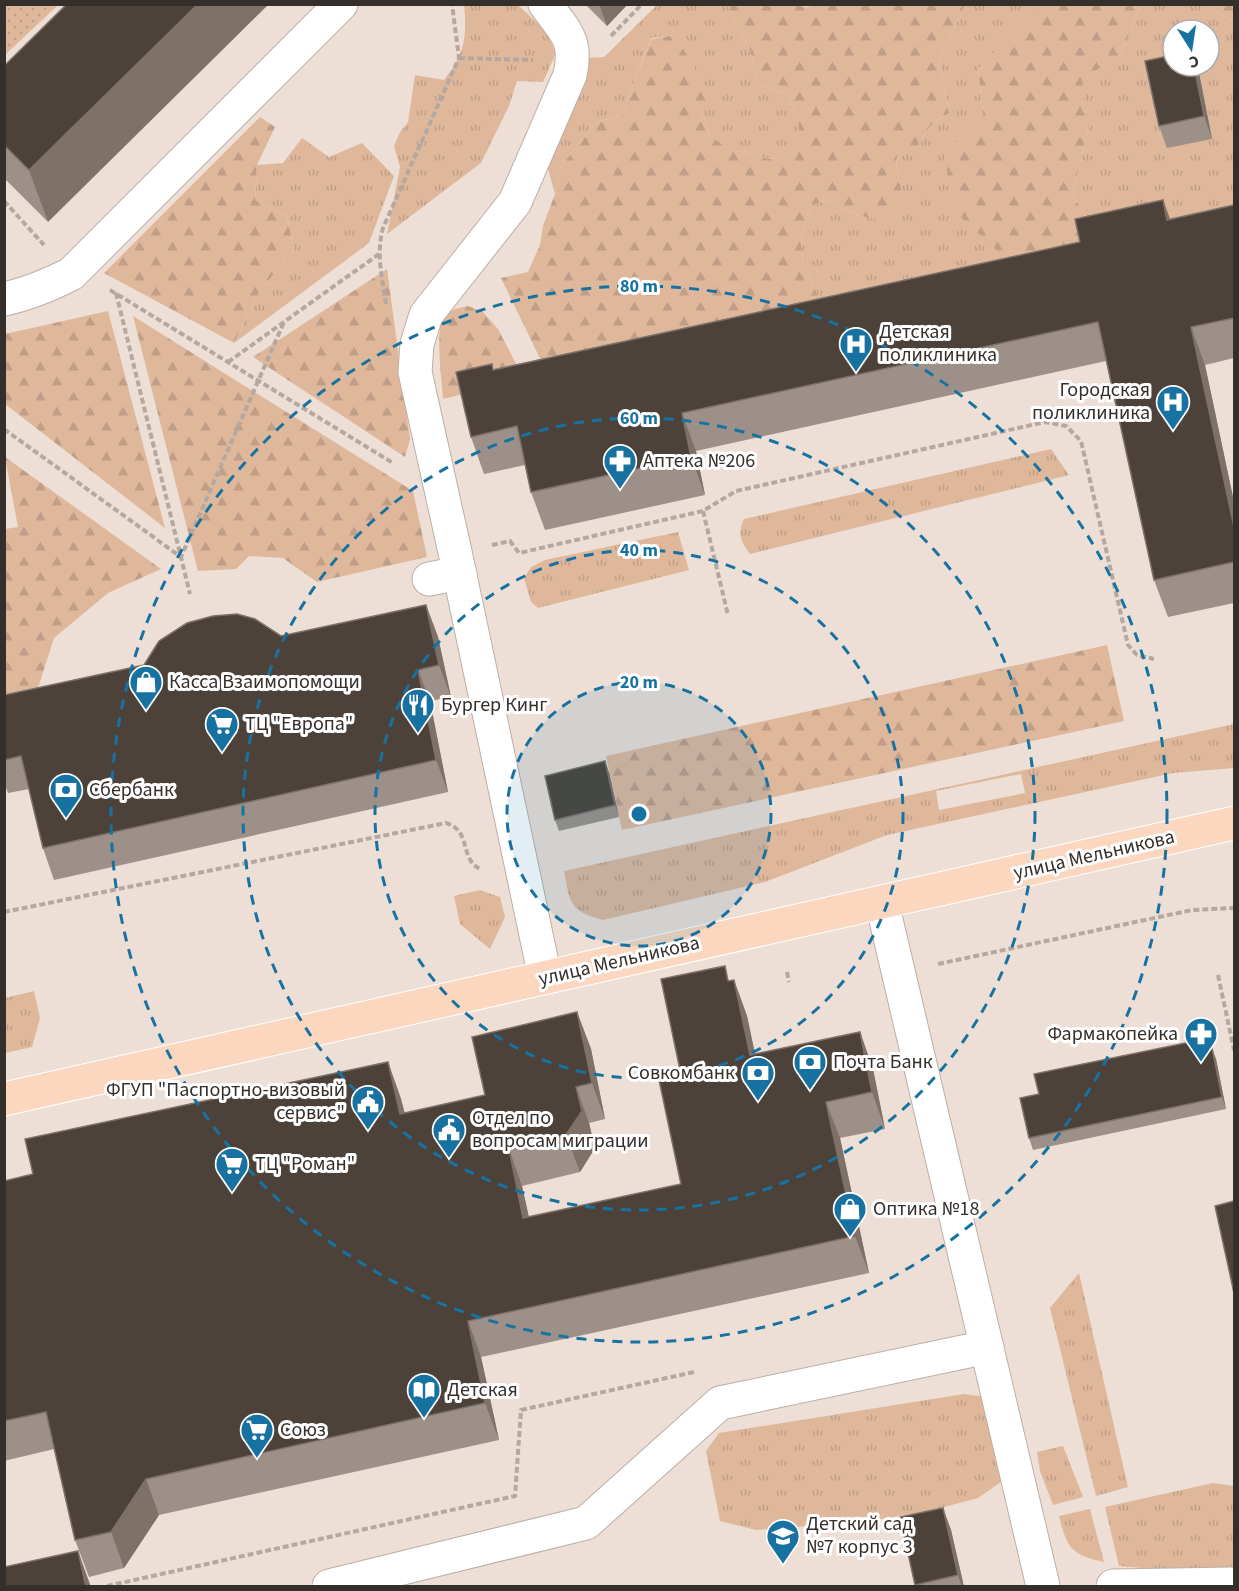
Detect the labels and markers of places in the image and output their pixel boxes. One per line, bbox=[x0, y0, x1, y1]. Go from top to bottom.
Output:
place label: Детская поликлиника bbox=[879, 318, 997, 369]
hospital icon: Детская поликлиника bbox=[838, 326, 874, 373]
place label: Городская поликлиника bbox=[1032, 376, 1150, 427]
hospital icon: Городская поликлиника bbox=[1155, 384, 1191, 431]
pharmacy icon: Аптека №206 bbox=[602, 443, 638, 490]
place label: Аптека №206 bbox=[643, 447, 755, 475]
shop icon: Касса Взаимопомощи bbox=[128, 664, 164, 711]
place label: Касса Взаимопомощи bbox=[169, 668, 360, 696]
restaurant icon: Бургер Кинг bbox=[400, 687, 436, 734]
place label: Бургер Кинг bbox=[441, 691, 548, 719]
supermarket icon: ТЦ "Европа" bbox=[204, 706, 240, 753]
place label: ТЦ "Европа" bbox=[245, 710, 353, 738]
bank icon: Сбербанк bbox=[48, 772, 84, 819]
place label: Сбербанк bbox=[89, 776, 174, 804]
centre of rings bbox=[629, 804, 649, 824]
pharmacy icon: Фармакопейка bbox=[1183, 1016, 1219, 1063]
place label: Фармакопейка bbox=[1047, 1020, 1178, 1048]
bank icon: Почта Банк bbox=[792, 1044, 828, 1091]
place label: Почта Банк bbox=[833, 1048, 933, 1076]
bank icon: Совкомбанк bbox=[740, 1055, 776, 1102]
place label: Совкомбанк bbox=[628, 1059, 735, 1087]
place label: ФГУП "Паспортно-визовый сервис" bbox=[106, 1076, 345, 1127]
public building icon: ФГУП "Паспортно-визовый сервис" bbox=[350, 1084, 386, 1131]
place label: Отдел по вопросам миграции bbox=[472, 1104, 649, 1155]
public building icon: Отдел по вопросам миграции bbox=[431, 1112, 467, 1159]
supermarket icon: ТЦ "Роман" bbox=[214, 1146, 250, 1193]
place label: ТЦ "Роман" bbox=[255, 1150, 355, 1178]
shop icon: Оптика №18 bbox=[832, 1191, 868, 1238]
place label: Оптика №18 bbox=[873, 1195, 979, 1223]
library icon: Детская bbox=[406, 1372, 442, 1419]
place label: Детская bbox=[447, 1376, 518, 1404]
supermarket icon: Союз bbox=[239, 1412, 275, 1459]
place label: Союз bbox=[280, 1416, 326, 1444]
place label: Детский сад №7 корпус 3 bbox=[806, 1510, 913, 1561]
school or university icon: Детский сад №7 корпус 3 bbox=[765, 1518, 801, 1565]

